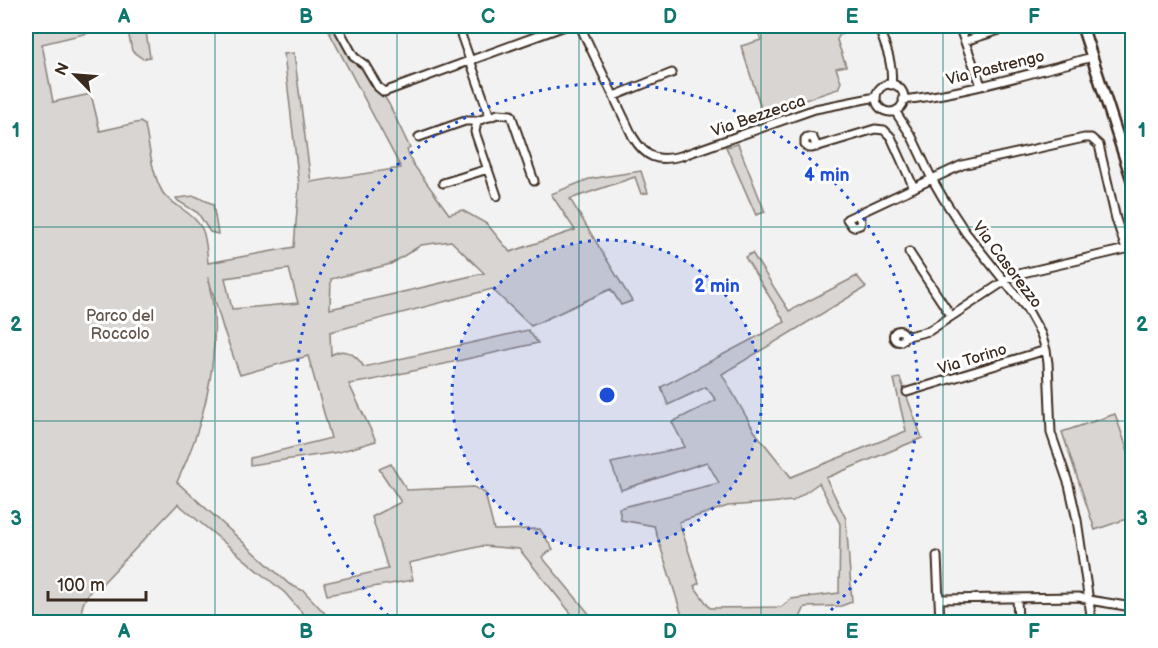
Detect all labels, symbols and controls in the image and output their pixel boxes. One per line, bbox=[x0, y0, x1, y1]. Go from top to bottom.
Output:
text: A bbox=[117, 5, 131, 29]
text: B bbox=[299, 5, 313, 29]
text: C bbox=[481, 5, 495, 29]
text: D bbox=[663, 5, 677, 29]
text: E bbox=[846, 5, 859, 29]
text: F bbox=[1028, 5, 1040, 29]
north arrow bbox=[45, 45, 105, 105]
street label: Via Pastrengo bbox=[944, 47, 1046, 90]
text: N bbox=[52, 60, 74, 79]
street label: Via Bezzecca bbox=[709, 91, 808, 141]
text: 1 bbox=[12, 119, 20, 143]
text: 1 bbox=[1138, 119, 1146, 143]
text: 4 min bbox=[804, 165, 850, 186]
street label: Via Casorezzo bbox=[968, 218, 1046, 312]
text: 2 min bbox=[694, 276, 740, 297]
park label: Parco del Roccolo bbox=[86, 307, 154, 344]
text: 2 bbox=[10, 313, 22, 337]
text: 2 bbox=[1136, 313, 1148, 337]
street label: Via Torino bbox=[936, 340, 1009, 379]
centre of rings bbox=[597, 385, 617, 405]
text: 3 bbox=[10, 507, 22, 531]
text: 3 bbox=[1136, 507, 1148, 531]
scale bar bbox=[48, 564, 146, 602]
text: 100 m bbox=[57, 575, 105, 596]
text: A bbox=[117, 620, 131, 644]
text: B bbox=[299, 620, 313, 644]
text: C bbox=[481, 620, 495, 644]
text: D bbox=[663, 620, 677, 644]
text: E bbox=[846, 620, 859, 644]
text: F bbox=[1028, 620, 1040, 644]

